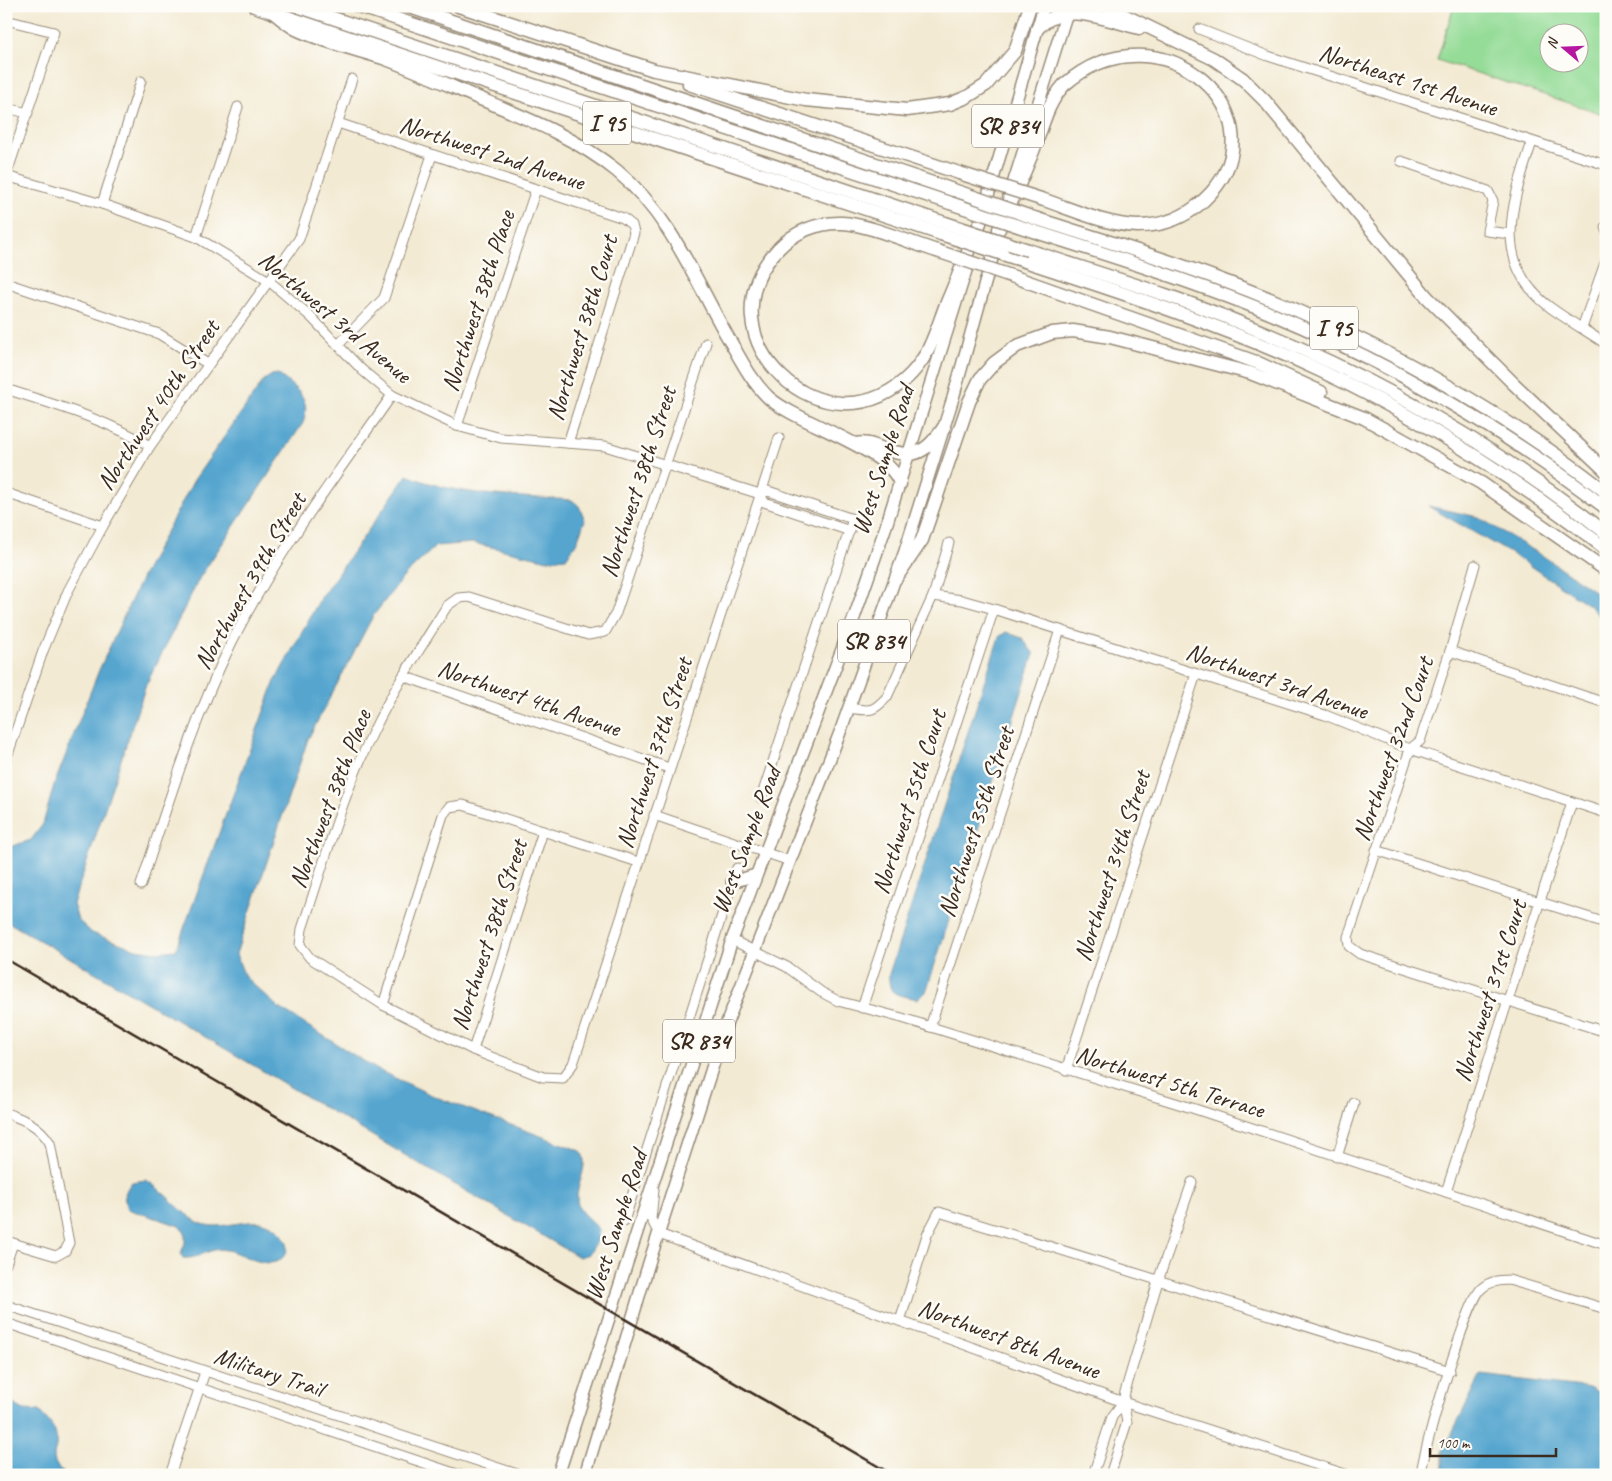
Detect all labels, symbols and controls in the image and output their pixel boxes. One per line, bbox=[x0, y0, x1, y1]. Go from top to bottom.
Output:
north arrow bbox=[1540, 22, 1590, 72]
text: N bbox=[1543, 35, 1562, 51]
street label: Northeast 1st Avenue bbox=[1315, 36, 1503, 124]
road number: I 95 bbox=[583, 102, 631, 144]
road number: SR 834 bbox=[972, 104, 1044, 148]
street label: Northwest 2nd Avenue bbox=[396, 108, 590, 199]
street label: Northwest 38th Place bbox=[434, 205, 523, 395]
street label: Northwest 38th Court bbox=[539, 229, 626, 424]
street label: Northwest 3rd Avenue bbox=[252, 244, 420, 392]
road number: I 95 bbox=[1310, 306, 1358, 349]
street label: Northwest 40th Street bbox=[89, 312, 228, 496]
street label: West Sample Road bbox=[844, 378, 923, 539]
street label: Northwest 38th Street bbox=[592, 380, 685, 581]
street label: Northwest 39th Street bbox=[187, 485, 315, 675]
road number: SR 834 bbox=[838, 620, 910, 662]
street label: Northwest 3rd Avenue bbox=[1182, 635, 1374, 728]
street label: Northwest 32nd Court bbox=[1345, 650, 1442, 845]
street label: Northwest 37th Street bbox=[608, 651, 701, 852]
street label: Northwest 4th Avenue bbox=[434, 652, 626, 745]
street label: Northwest 35th Court bbox=[864, 703, 955, 898]
street label: Northwest 38th Place bbox=[281, 704, 379, 893]
street label: Northwest 35th Street bbox=[930, 720, 1023, 921]
street label: West Sample Road bbox=[703, 759, 790, 918]
street label: Northwest 34th Street bbox=[1066, 764, 1159, 965]
street label: Northwest 38th Street bbox=[443, 833, 536, 1034]
street label: Northwest 31st Court bbox=[1446, 894, 1535, 1086]
road number: SR 834 bbox=[663, 1019, 735, 1062]
street label: Northwest 5th Terrace bbox=[1072, 1038, 1270, 1126]
street label: West Sample Road bbox=[577, 1143, 656, 1304]
street label: Northwest 8th Avenue bbox=[914, 1291, 1106, 1387]
street label: Military Trail bbox=[210, 1339, 332, 1406]
scale bar bbox=[1430, 1426, 1556, 1458]
text: 100 m bbox=[1437, 1434, 1471, 1453]

